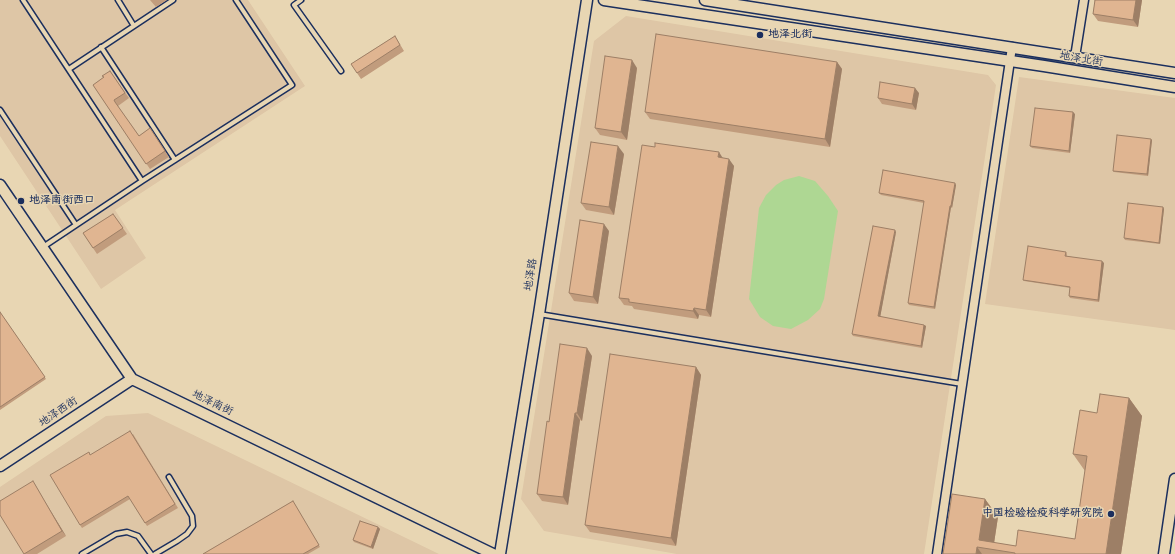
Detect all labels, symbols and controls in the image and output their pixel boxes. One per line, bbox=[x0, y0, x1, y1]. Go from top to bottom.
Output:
place label: 地泽北街 bbox=[768, 28, 812, 42]
marker: 地泽北街 bbox=[755, 30, 765, 40]
street label: 地泽北街 bbox=[1058, 50, 1104, 70]
place label: 地泽南街西口 bbox=[29, 194, 95, 208]
marker: 地泽南街西口 bbox=[16, 196, 26, 206]
street label: 地泽路 bbox=[523, 258, 541, 292]
street label: 地泽南街 bbox=[189, 388, 235, 420]
street label: 地泽西街 bbox=[37, 395, 81, 431]
place label: 中国检验检疫科学研究院 bbox=[982, 507, 1103, 521]
marker: 中国检验检疫科学研究院 bbox=[1106, 509, 1116, 519]

